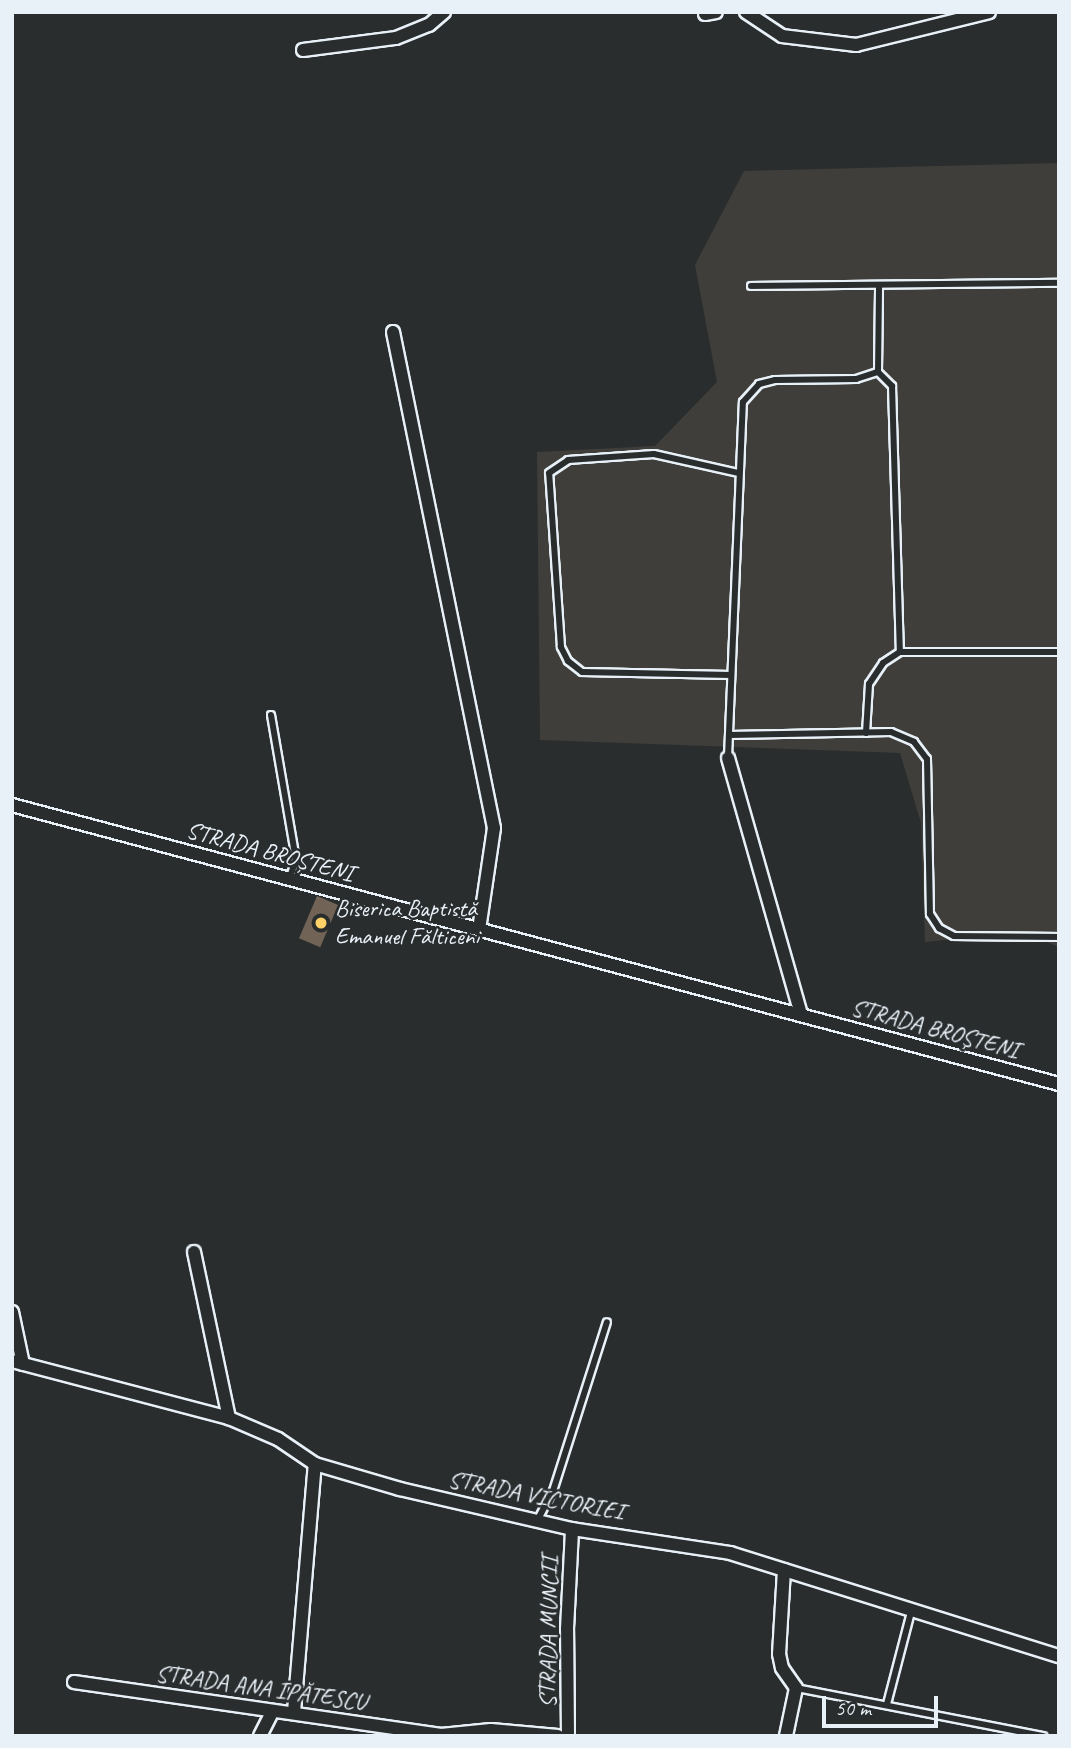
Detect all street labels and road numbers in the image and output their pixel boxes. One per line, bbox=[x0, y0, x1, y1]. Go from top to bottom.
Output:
street label: STRADA BROȘTENI bbox=[183, 816, 357, 888]
street label: STRADA BROȘTENI bbox=[848, 993, 1022, 1065]
street label: STRADA VICTORIEI bbox=[446, 1465, 626, 1527]
street label: STRADA MUNCII bbox=[533, 1556, 565, 1708]
street label: STRADA ANA IPĂTESCU bbox=[153, 1659, 369, 1717]

